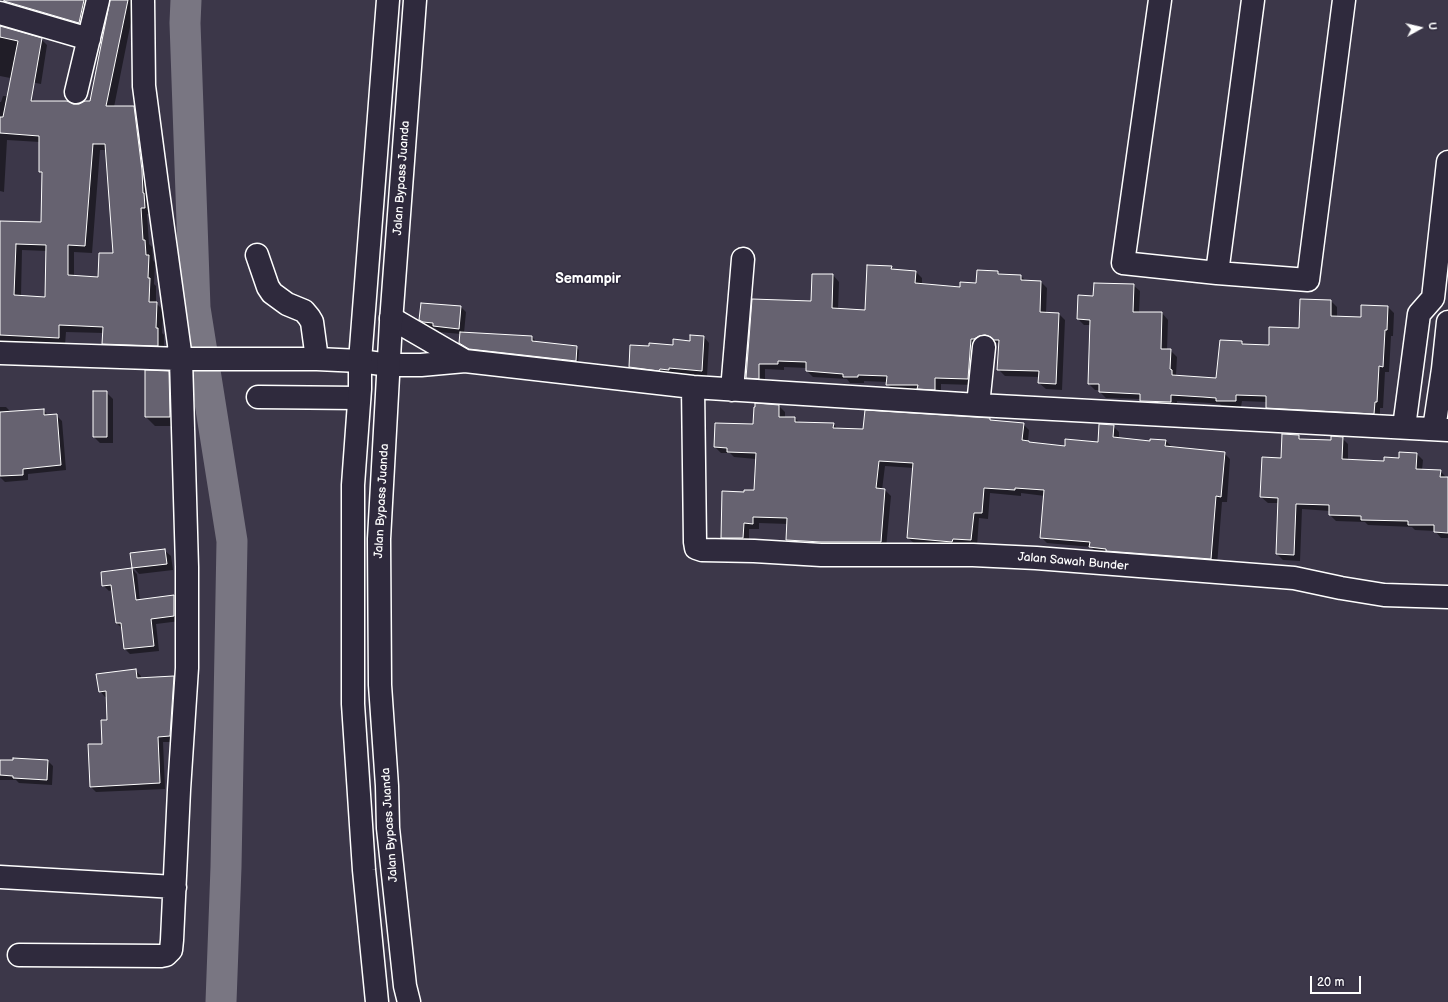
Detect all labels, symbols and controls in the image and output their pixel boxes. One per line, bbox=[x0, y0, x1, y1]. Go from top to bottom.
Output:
north arrow bbox=[1400, 8, 1440, 48]
text: U bbox=[1425, 21, 1439, 31]
street label: Jalan Bypass Juanda bbox=[391, 120, 413, 236]
district label: Semampir bbox=[555, 271, 621, 287]
street label: Jalan Bypass Juanda bbox=[372, 443, 392, 559]
street label: Jalan Sawah Bunder bbox=[1017, 550, 1129, 574]
street label: Jalan Bypass Juanda bbox=[379, 767, 401, 883]
scale bar bbox=[1312, 968, 1363, 994]
text: 20 m bbox=[1317, 975, 1344, 990]

